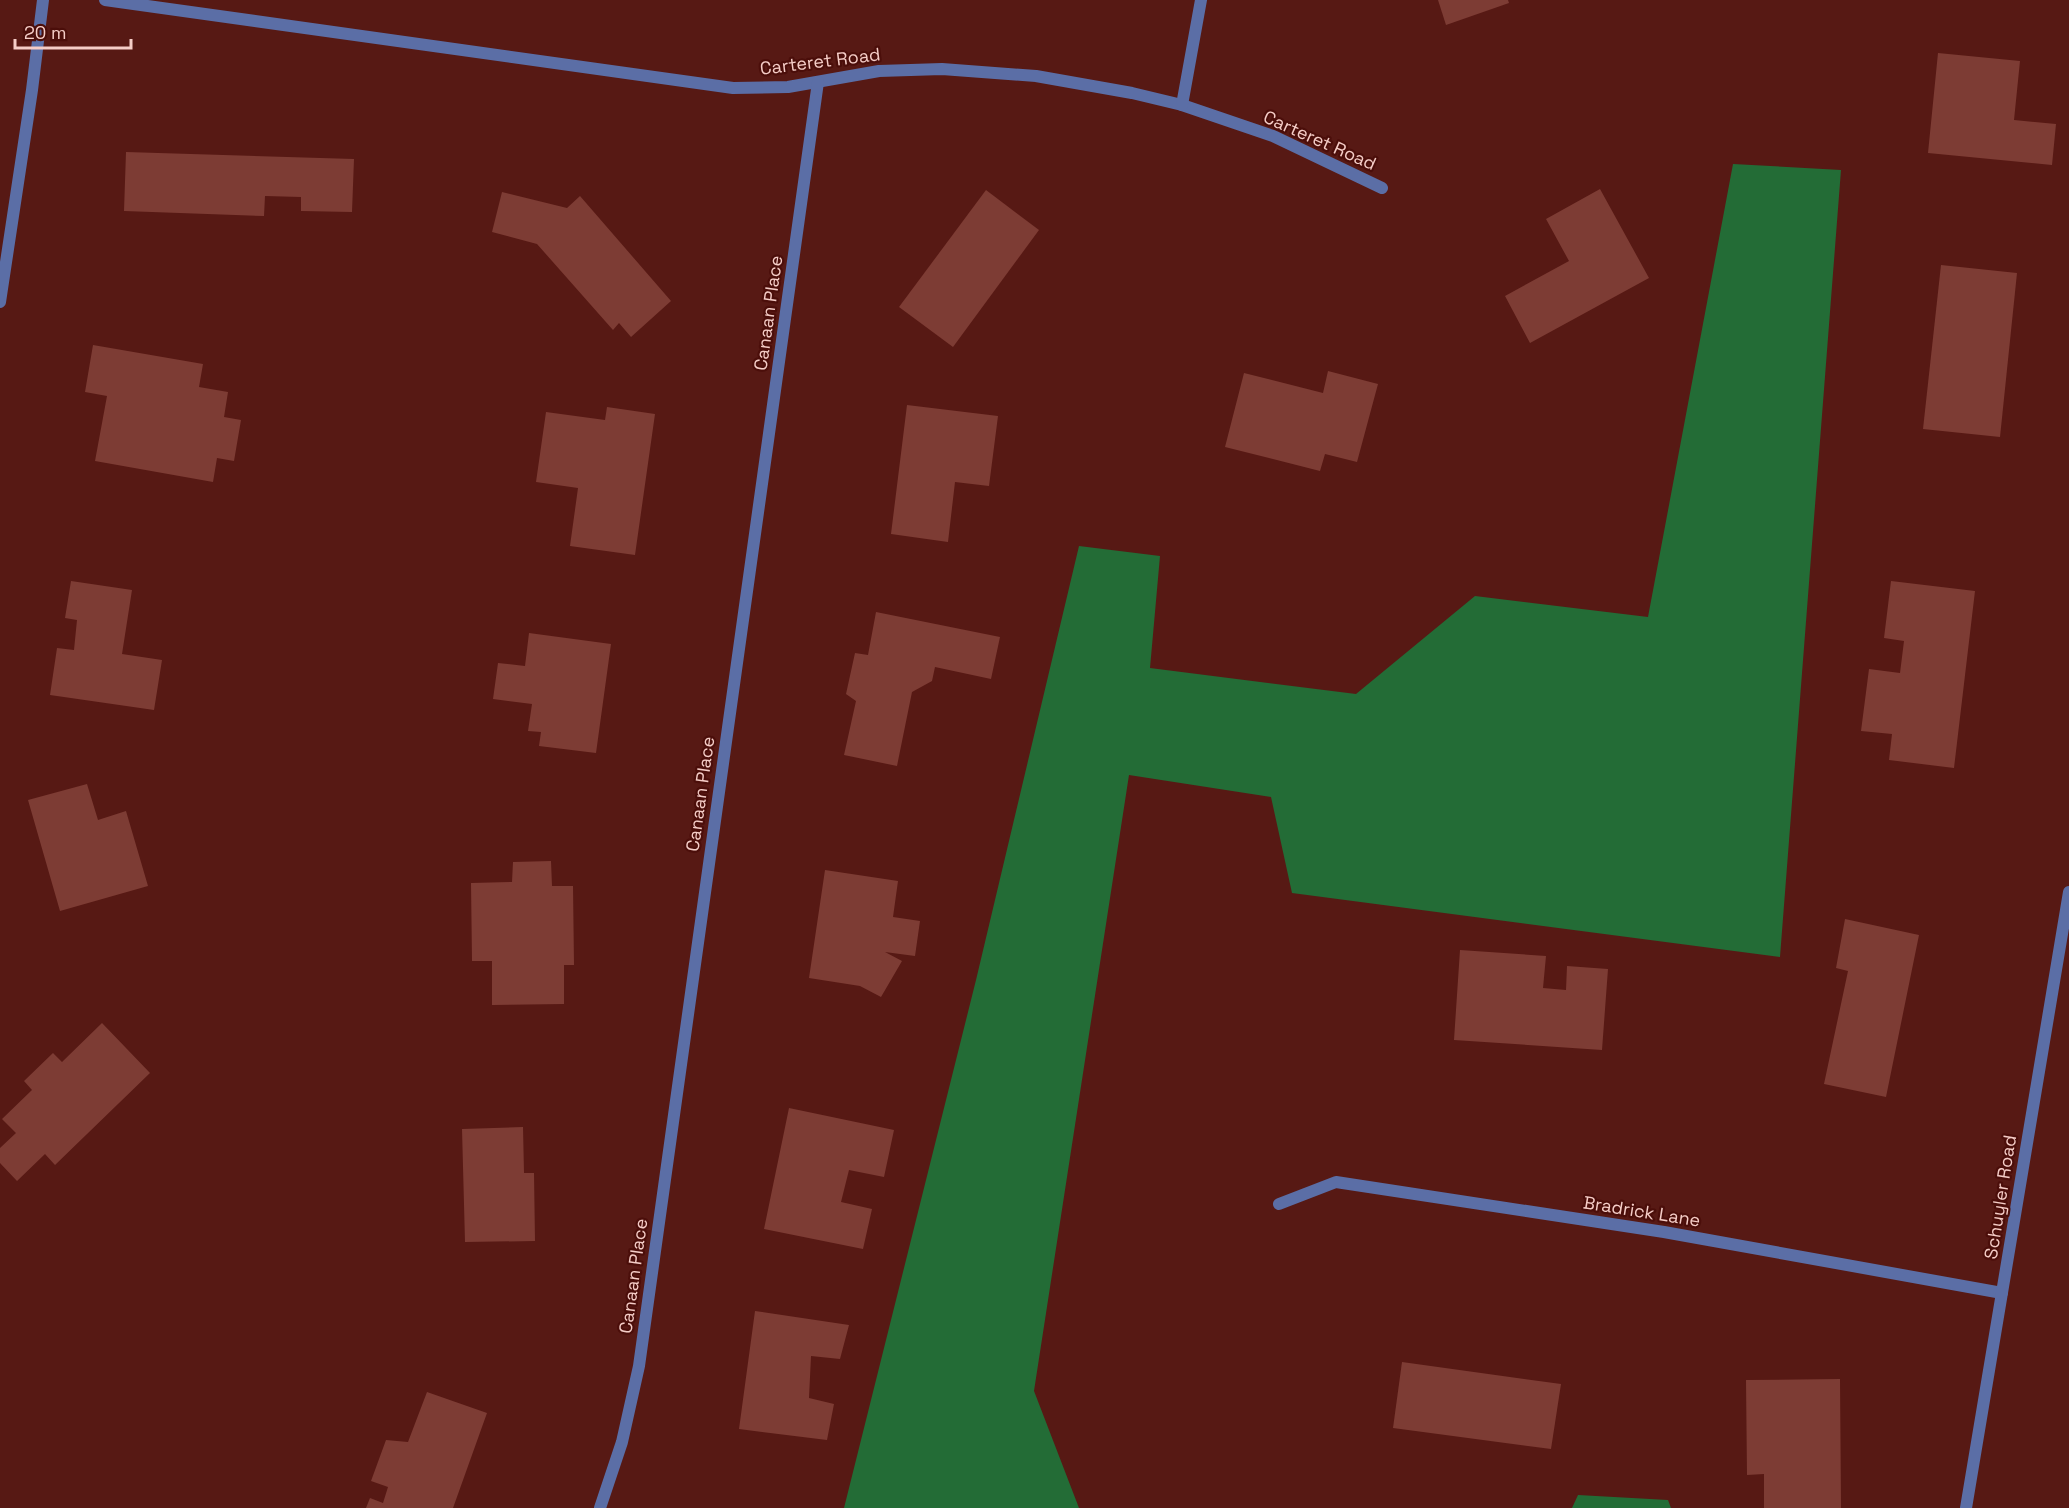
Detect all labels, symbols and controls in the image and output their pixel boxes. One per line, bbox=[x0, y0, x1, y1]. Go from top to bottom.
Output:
scale bar bbox=[15, 12, 130, 50]
text: 20 m bbox=[24, 21, 67, 44]
street label: Carteret Road bbox=[758, 42, 882, 80]
street label: Carteret Road bbox=[1260, 105, 1380, 175]
street label: Canaan Place bbox=[749, 254, 787, 372]
street label: Canaan Place bbox=[681, 735, 719, 853]
street label: Schuyler Road bbox=[1979, 1133, 2021, 1261]
street label: Bradrick Lane bbox=[1582, 1190, 1702, 1232]
street label: Canaan Place bbox=[614, 1217, 652, 1335]

